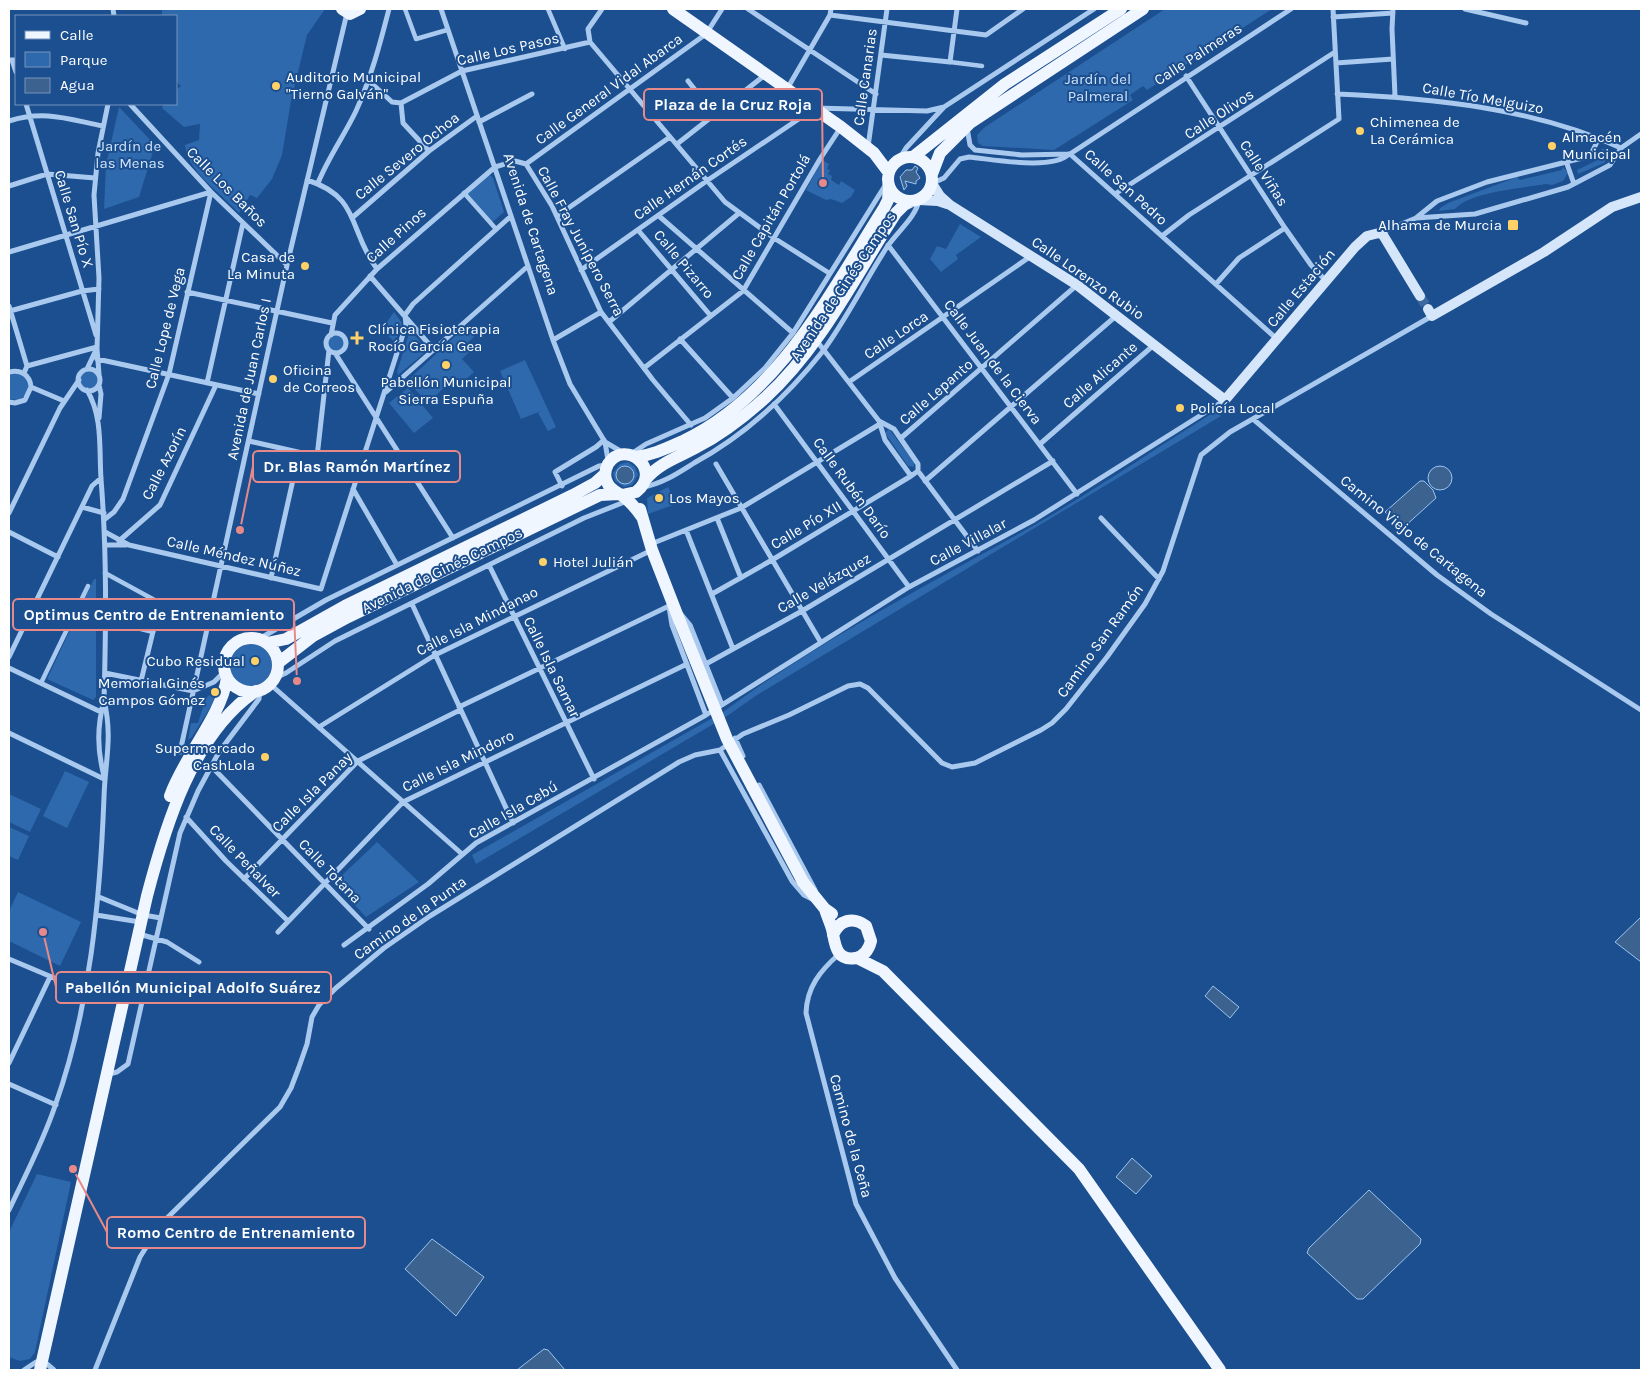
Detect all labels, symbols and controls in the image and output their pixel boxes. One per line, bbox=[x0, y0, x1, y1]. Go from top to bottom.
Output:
legend bbox=[15, 15, 178, 105]
street label: Calle Palmeras bbox=[1151, 19, 1245, 89]
text: Calle bbox=[60, 26, 94, 44]
street label: Calle Canarias bbox=[849, 27, 881, 127]
street label: Calle Los Pasos bbox=[455, 28, 561, 70]
street label: Calle General Vidal Abarca bbox=[532, 29, 686, 149]
text: Parque bbox=[60, 51, 108, 69]
place label: Auditorio Municipal "Tierno Galván" bbox=[286, 68, 421, 103]
park label: Jardín del Palmeral bbox=[1065, 70, 1131, 105]
text: Agua bbox=[60, 76, 94, 94]
street label: Calle Tío Melguizo bbox=[1421, 78, 1545, 118]
marker: Auditorio Municipal "Tierno Galván" bbox=[270, 80, 282, 92]
street label: Calle Olivos bbox=[1181, 85, 1257, 143]
callout: Plaza de la Cruz Roja bbox=[644, 89, 822, 120]
text: Plaza de la Cruz Roja bbox=[654, 95, 812, 114]
street label: Calle Severo Ochoa bbox=[351, 108, 463, 204]
place label: Chimenea de La Cerámica bbox=[1370, 113, 1460, 148]
marker: Chimenea de La Cerámica bbox=[1354, 125, 1366, 137]
place label: Almacén Municipal bbox=[1562, 128, 1631, 163]
street label: Calle Hernán Cortés bbox=[630, 132, 750, 224]
park label: Jardín de las Menas bbox=[95, 137, 165, 172]
street label: Calle Viñas bbox=[1236, 137, 1292, 209]
marker: Almacén Municipal bbox=[1546, 140, 1558, 152]
street label: Calle Los Baños bbox=[183, 143, 271, 231]
street label: Calle San Pedro bbox=[1081, 145, 1171, 229]
street label: Avenida de Cartagena bbox=[500, 151, 562, 297]
street label: Calle Capitán Portolá bbox=[728, 151, 814, 283]
street label: Calle Fray Junípero Serra bbox=[534, 163, 628, 319]
street label: Calle San Pío X bbox=[51, 168, 97, 270]
street label: Calle Pinos bbox=[362, 203, 430, 267]
street label: Avenida de Ginés Campos bbox=[786, 208, 900, 364]
place label: Alhama de Murcia bbox=[1378, 216, 1502, 234]
marker: Alhama de Murcia bbox=[1506, 218, 1520, 232]
street label: Calle Pizarro bbox=[650, 226, 718, 302]
street label: Calle Lorenzo Rubio bbox=[1028, 232, 1148, 324]
street label: Calle Estación bbox=[1263, 245, 1339, 331]
place label: Casa de La Minuta bbox=[227, 248, 295, 283]
marker: Casa de La Minuta bbox=[299, 260, 311, 272]
street label: Calle Lope de Vega bbox=[141, 265, 189, 391]
street label: Calle Juan de la Cierva bbox=[940, 296, 1046, 428]
street label: Avenida de Juan Carlos I bbox=[223, 297, 275, 461]
street label: Calle Lorca bbox=[860, 307, 932, 363]
place label: Clínica Fisioterapia Rocío García Gea bbox=[368, 320, 500, 355]
marker: Clínica Fisioterapia Rocío García Gea bbox=[350, 331, 364, 345]
street label: Calle Alicante bbox=[1059, 338, 1141, 412]
street label: Calle Lepanto bbox=[895, 355, 977, 429]
marker: Pabellón Municipal Sierra Espuña bbox=[440, 359, 452, 371]
place label: Oficina de Correos bbox=[283, 361, 355, 396]
marker: Oficina de Correos bbox=[267, 373, 279, 385]
place label: Pabellón Municipal Sierra Espuña bbox=[380, 373, 512, 408]
place label: Policía Local bbox=[1190, 399, 1275, 417]
marker: Policía Local bbox=[1174, 402, 1186, 414]
street label: Calle Azorín bbox=[138, 423, 190, 503]
street label: Calle Rubén Darío bbox=[809, 434, 895, 542]
callout: Dr. Blas Ramón Martínez bbox=[253, 451, 460, 482]
text: Dr. Blas Ramón Martínez bbox=[263, 457, 451, 476]
street label: Camino Viejo de Cartagena bbox=[1337, 471, 1491, 601]
place label: Los Mayos bbox=[669, 489, 740, 507]
marker: Los Mayos bbox=[653, 492, 665, 504]
street label: Calle Pío XII bbox=[767, 497, 845, 553]
street label: Calle Villalar bbox=[926, 514, 1010, 570]
street label: Avenida de Ginés Campos bbox=[359, 523, 525, 617]
street label: Calle Méndez Núñez bbox=[165, 532, 303, 580]
street label: Calle Velázquez bbox=[774, 549, 874, 617]
place label: Hotel Julián bbox=[553, 553, 633, 571]
marker: Hotel Julián bbox=[537, 556, 549, 568]
street label: Camino San Ramón bbox=[1053, 581, 1147, 701]
street label: Calle Isla Mindanao bbox=[413, 583, 541, 659]
callout: Optimus Centro de Entrenamiento bbox=[13, 599, 294, 630]
text: Optimus Centro de Entrenamiento bbox=[24, 605, 284, 624]
street label: Calle Isla Samar bbox=[520, 614, 585, 721]
place label: Cubo Residual bbox=[146, 652, 245, 670]
marker: Cubo Residual bbox=[249, 655, 261, 667]
place label: Memorial Ginés Campos Gómez bbox=[98, 674, 205, 709]
marker: Memorial Ginés Campos Gómez bbox=[209, 686, 221, 698]
street label: Calle Isla Mindoro bbox=[399, 726, 517, 796]
place label: Supermercado CashLola bbox=[155, 739, 255, 774]
street label: Calle Isla Panay bbox=[268, 748, 356, 836]
marker: Supermercado CashLola bbox=[259, 751, 271, 763]
street label: Calle Isla Cebú bbox=[465, 777, 561, 843]
street label: Calle Peñalver bbox=[205, 820, 285, 902]
street label: Calle Totana bbox=[295, 835, 365, 907]
street label: Camino de la Punta bbox=[350, 872, 470, 964]
callout: Pabellón Municipal Adolfo Suárez bbox=[56, 972, 331, 1003]
text: Pabellón Municipal Adolfo Suárez bbox=[65, 978, 321, 997]
street label: Camino de la Ceña bbox=[826, 1072, 876, 1200]
callout: Romo Centro de Entrenamiento bbox=[107, 1217, 365, 1248]
text: Romo Centro de Entrenamiento bbox=[117, 1223, 355, 1242]

